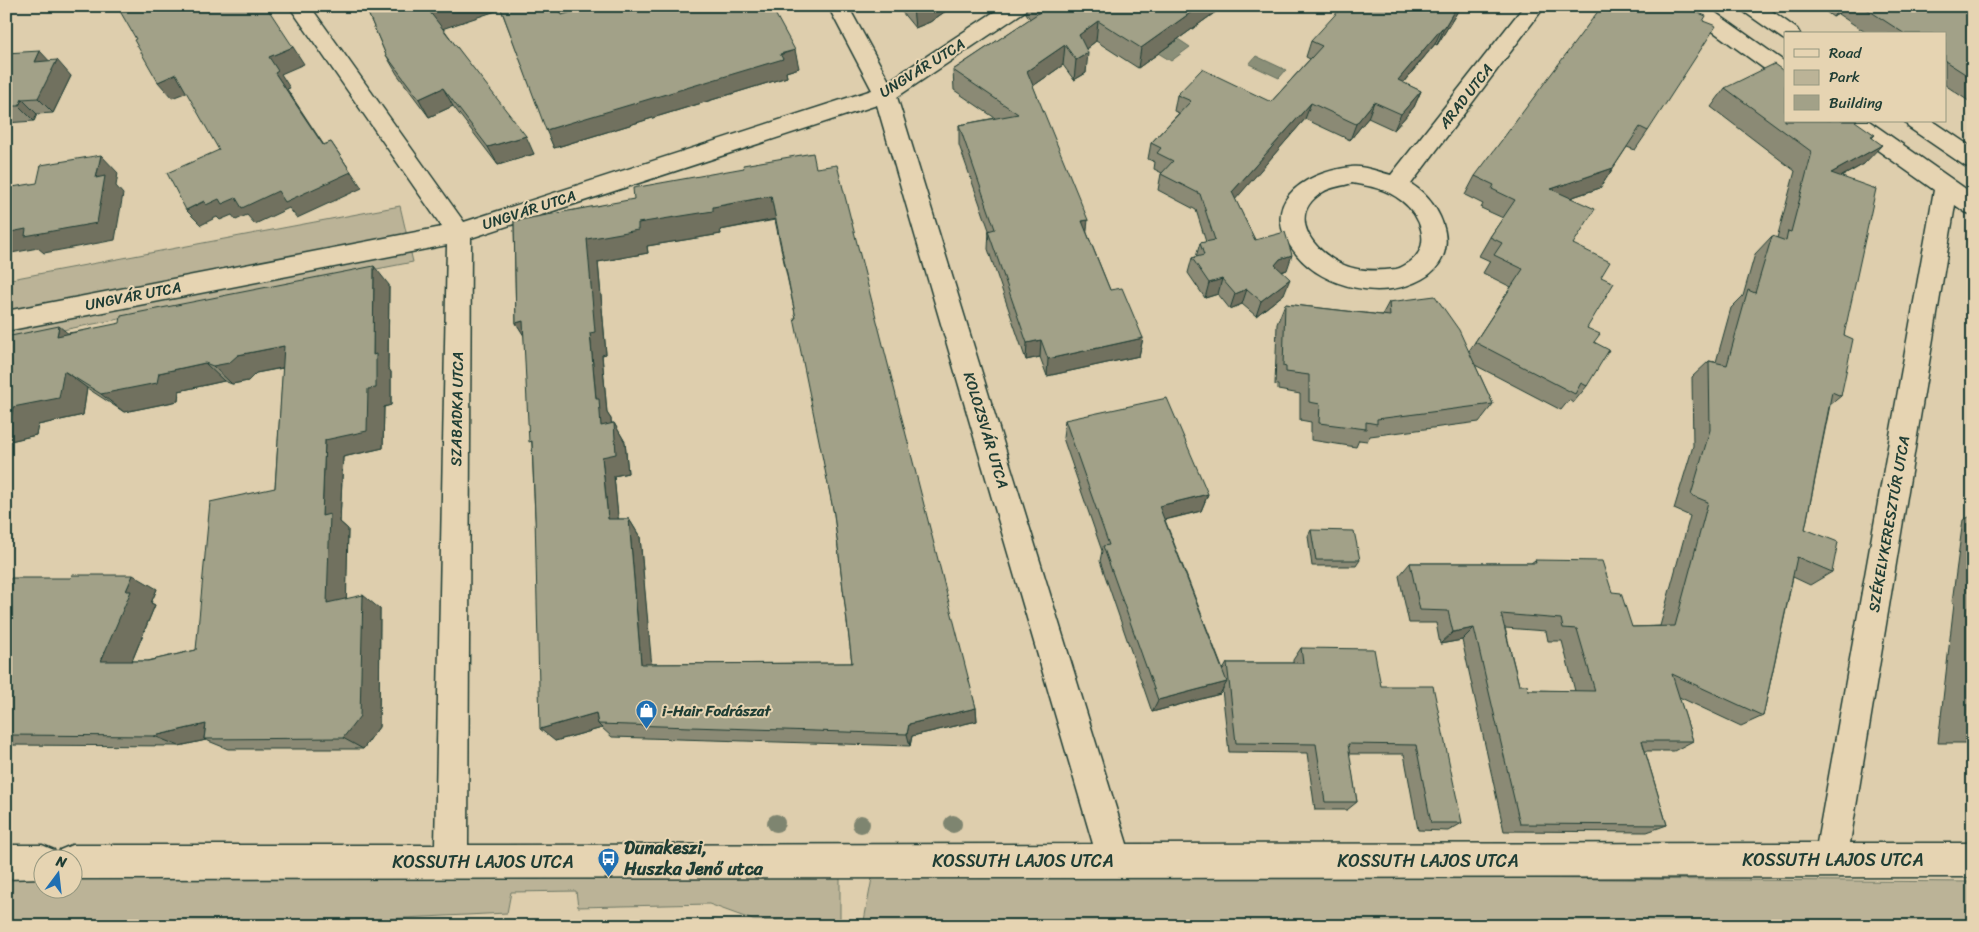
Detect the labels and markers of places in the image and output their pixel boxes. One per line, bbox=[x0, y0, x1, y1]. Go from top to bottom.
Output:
place label: i-Hair Fodrászat bbox=[662, 698, 771, 724]
shop icon: i-Hair Fodrászat bbox=[634, 699, 658, 730]
place label: Dunakeszi, Huszka Jenő utca bbox=[623, 832, 764, 885]
bus stop icon: Dunakeszi, Huszka Jenő utca bbox=[596, 846, 620, 877]

